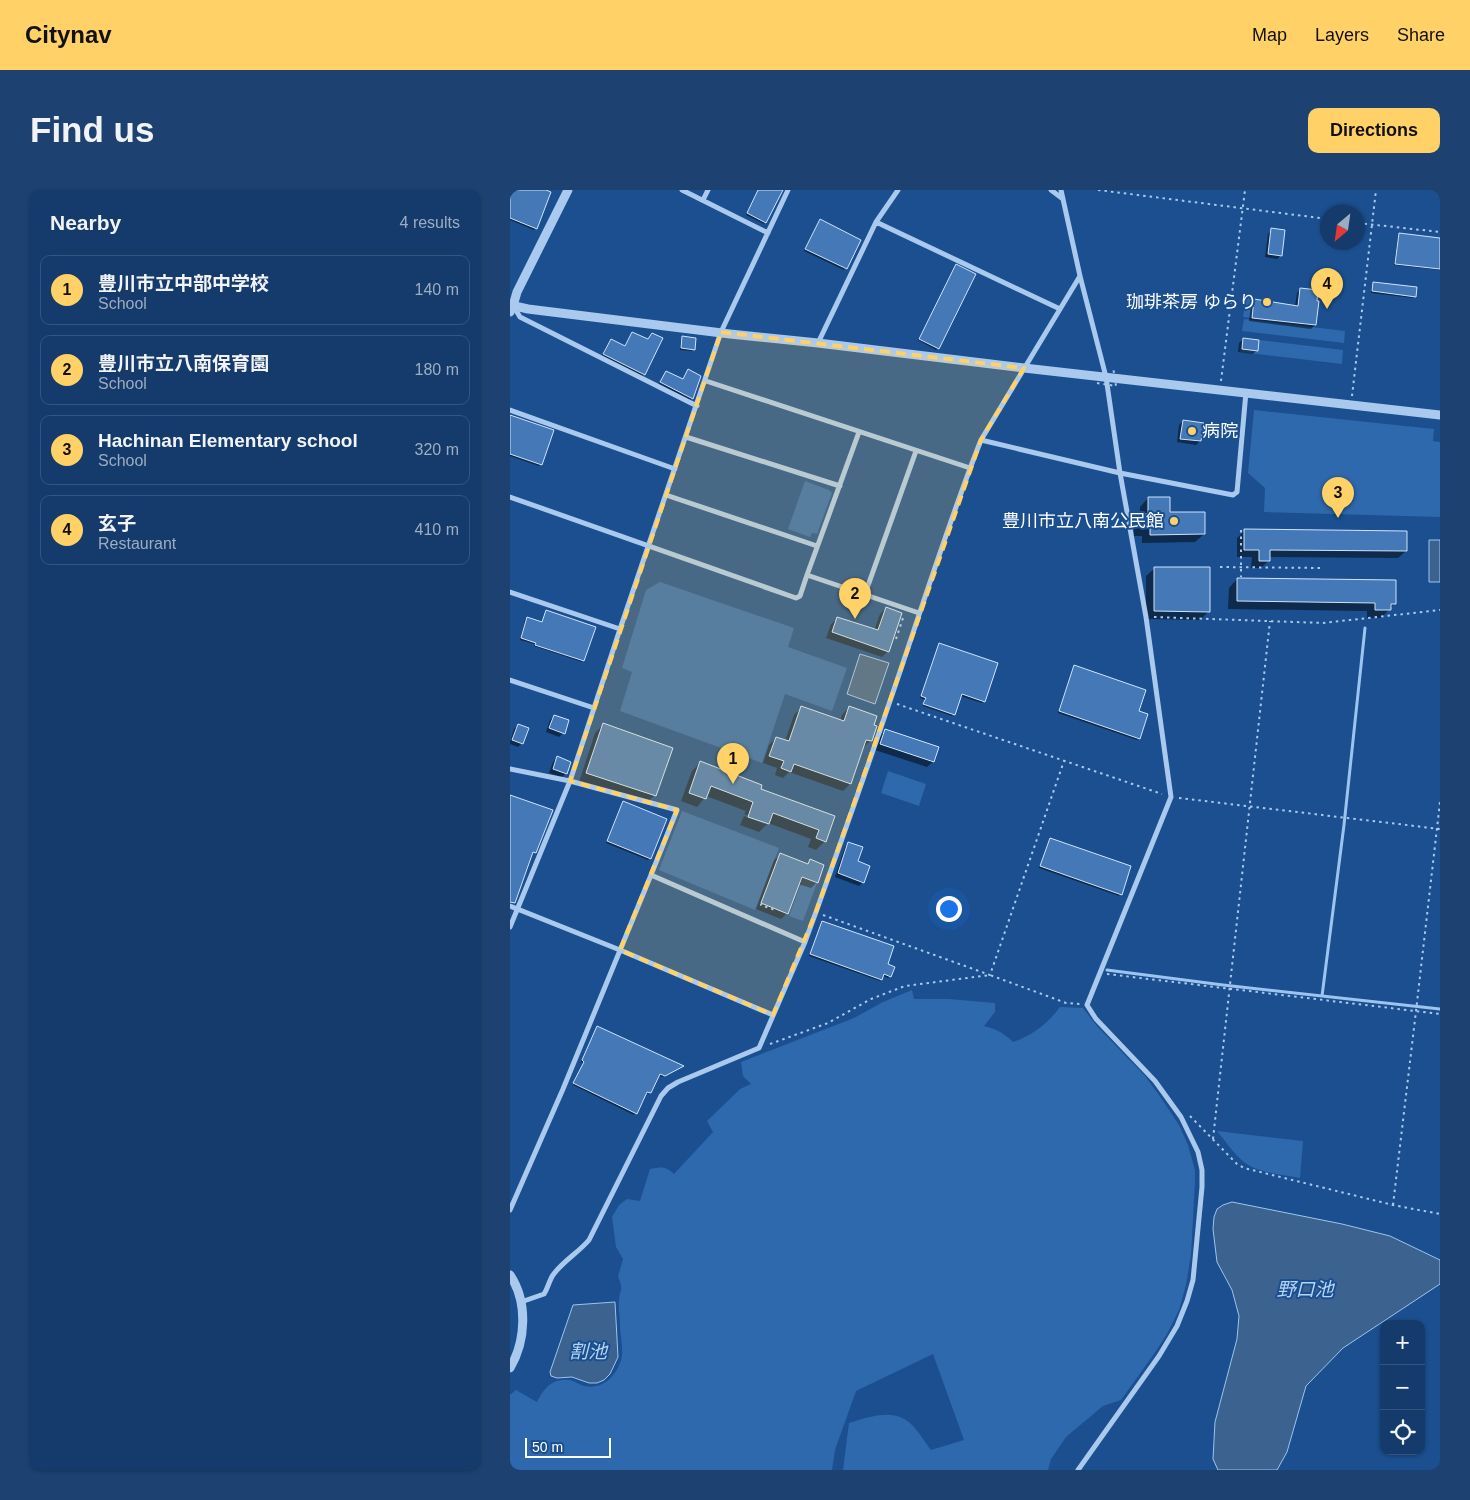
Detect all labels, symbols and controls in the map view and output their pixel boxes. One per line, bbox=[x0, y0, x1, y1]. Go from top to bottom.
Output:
text: Citynav bbox=[25, 21, 112, 48]
text: Map bbox=[1252, 25, 1287, 45]
text: Layers bbox=[1315, 25, 1369, 45]
text: Share bbox=[1397, 25, 1445, 45]
button: Directions bbox=[1308, 108, 1440, 153]
text: Find us bbox=[30, 110, 154, 149]
north arrow bbox=[1320, 205, 1365, 250]
text: Nearby bbox=[50, 211, 121, 234]
text: 4 results bbox=[400, 214, 460, 231]
pin: 4 bbox=[1311, 268, 1343, 309]
text: 豊川市立中部中学校 bbox=[98, 273, 269, 294]
text: 1 bbox=[63, 281, 71, 298]
text: 140 m bbox=[415, 281, 459, 298]
place label: 珈琲茶房 ゆらり bbox=[1126, 292, 1257, 312]
text: School bbox=[98, 295, 147, 312]
marker: 珈琲茶房 ゆらり bbox=[1261, 296, 1273, 308]
text: 豊川市立八南保育園 bbox=[98, 353, 269, 374]
text: 2 bbox=[63, 361, 71, 378]
text: 180 m bbox=[415, 361, 459, 378]
text: School bbox=[98, 375, 147, 392]
place label: 病院 bbox=[1202, 421, 1238, 441]
marker: 病院 bbox=[1186, 425, 1198, 437]
text: Hachinan Elementary school bbox=[98, 430, 358, 451]
text: 3 bbox=[63, 441, 71, 458]
text: 320 m bbox=[415, 441, 459, 458]
text: School bbox=[98, 452, 147, 469]
pin: 3 bbox=[1322, 477, 1354, 518]
place label: 豊川市立八南公民館 bbox=[1002, 511, 1164, 531]
text: 玄子 bbox=[98, 513, 136, 534]
marker: 豊川市立八南公民館 bbox=[1168, 515, 1180, 527]
text: 4 bbox=[63, 521, 71, 538]
text: 410 m bbox=[415, 521, 459, 538]
text: Restaurant bbox=[98, 535, 176, 552]
pin: 2 bbox=[839, 578, 871, 619]
pin: 1 bbox=[717, 743, 749, 784]
your location bbox=[936, 896, 962, 922]
water label: 野口池 bbox=[1276, 1279, 1335, 1300]
map controls bbox=[1380, 1320, 1425, 1455]
button: + bbox=[1380, 1320, 1425, 1365]
water label: 割池 bbox=[569, 1341, 609, 1362]
button: − bbox=[1380, 1365, 1425, 1410]
button: locate bbox=[1380, 1410, 1425, 1455]
scale bar bbox=[525, 1435, 611, 1458]
text: 50 m bbox=[532, 1439, 563, 1455]

